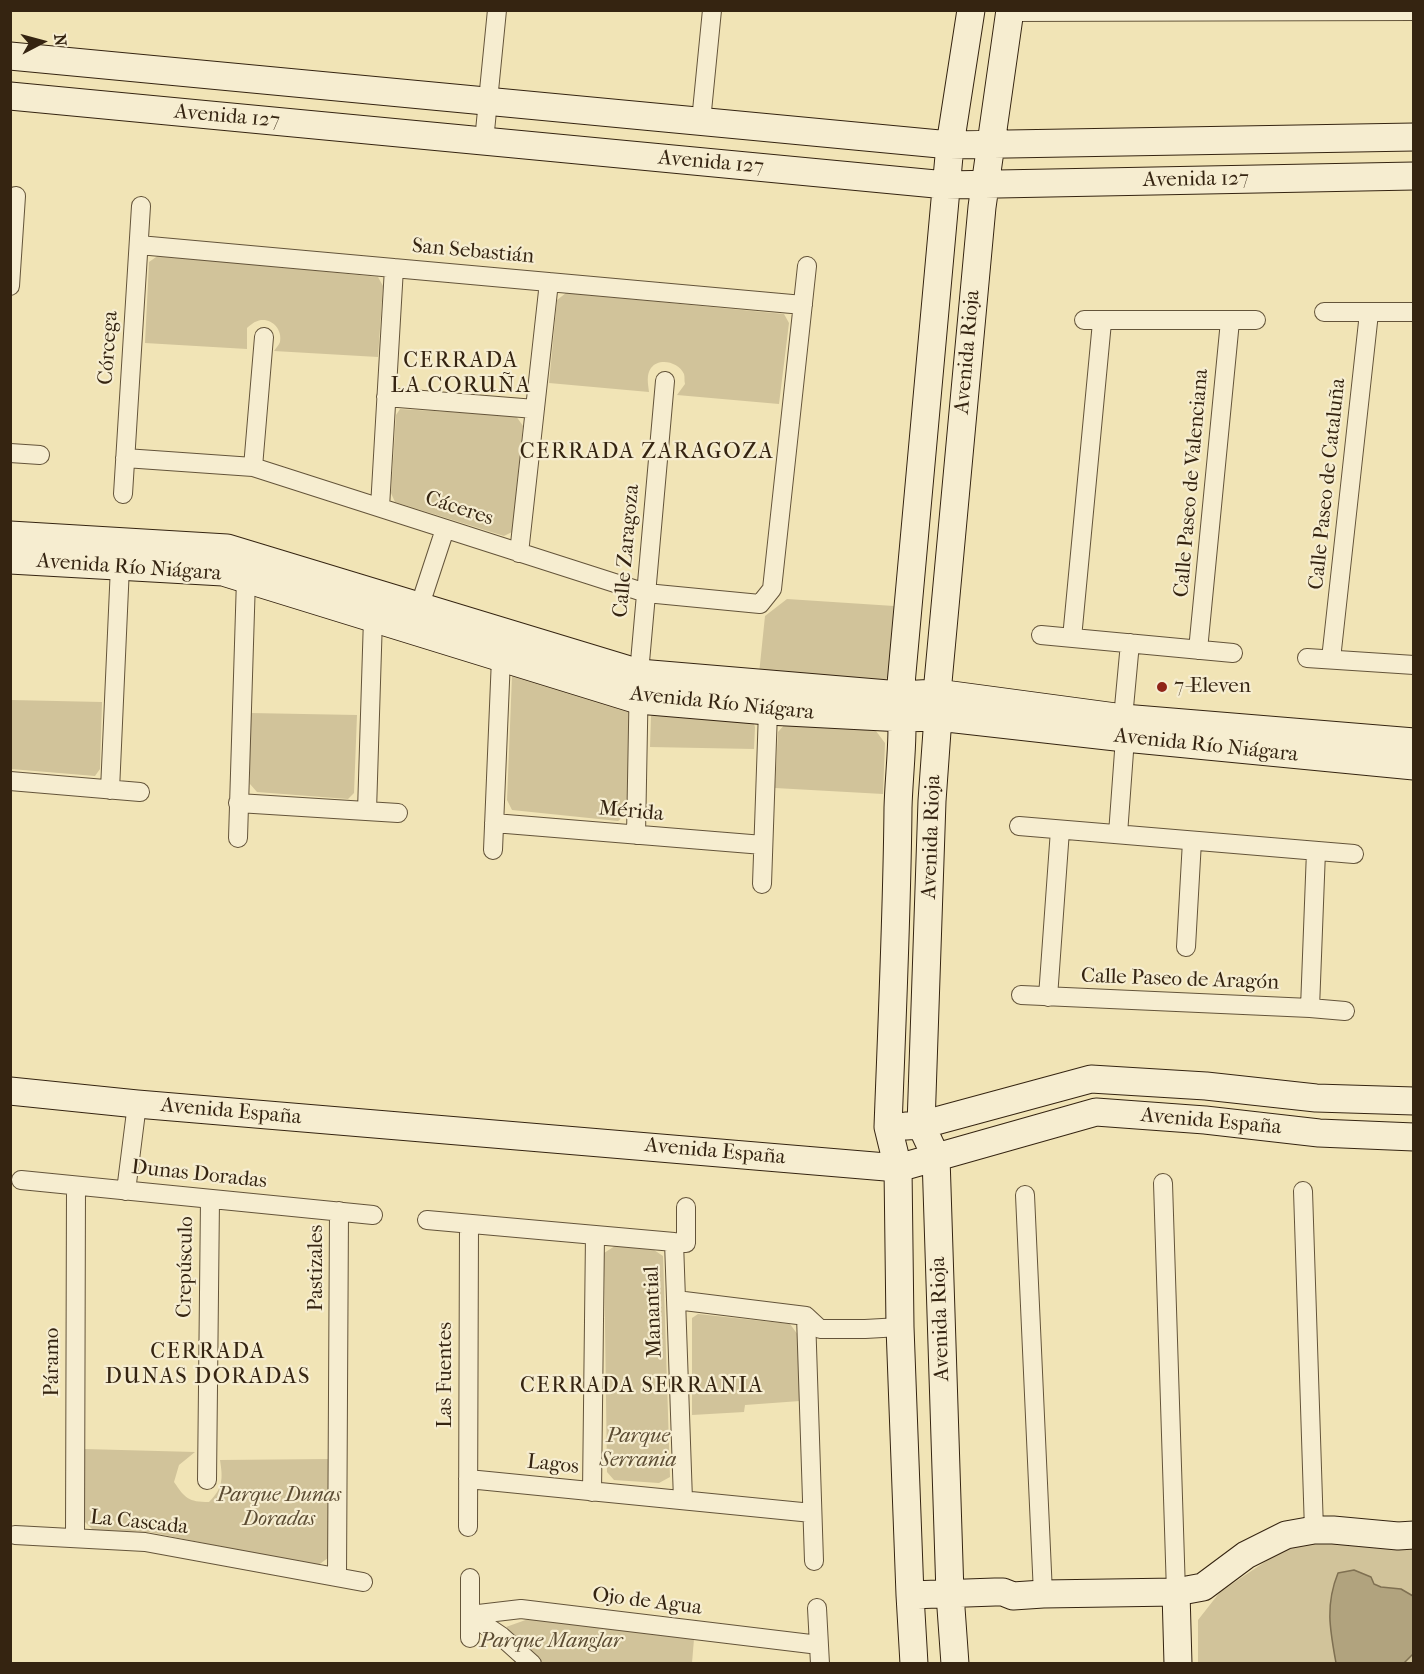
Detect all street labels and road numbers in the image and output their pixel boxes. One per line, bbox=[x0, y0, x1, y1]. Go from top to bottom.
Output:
street label: Avenida 127 bbox=[173, 100, 281, 134]
street label: Avenida 127 bbox=[657, 146, 765, 180]
street label: Avenida 127 bbox=[1143, 166, 1249, 194]
street label: San Sebastián bbox=[411, 234, 535, 270]
street label: Avenida Rioja bbox=[950, 289, 986, 415]
street label: Córcega bbox=[94, 310, 124, 386]
street label: Calle Paseo de Valenciana bbox=[1169, 368, 1215, 598]
street label: Calle Paseo de Cataluña bbox=[1304, 377, 1352, 591]
street label: Calle Zaragoza bbox=[609, 483, 645, 619]
street label: Cáceres bbox=[422, 486, 496, 532]
street label: Avenida Río Niágara bbox=[36, 549, 222, 587]
street label: Avenida Río Niágara bbox=[629, 682, 815, 726]
street label: Avenida Río Niágara bbox=[1113, 724, 1299, 768]
street label: Avenida Rioja bbox=[917, 774, 947, 900]
street label: Mérida bbox=[597, 797, 665, 827]
street label: Calle Paseo de Aragón bbox=[1081, 964, 1279, 996]
street label: Avenida España bbox=[160, 1093, 302, 1131]
street label: Avenida España bbox=[1140, 1103, 1282, 1141]
street label: Avenida España bbox=[644, 1133, 786, 1171]
street label: Dunas Doradas bbox=[130, 1155, 268, 1195]
street label: Crepúsculo bbox=[173, 1216, 199, 1318]
street label: Pastizales bbox=[304, 1225, 330, 1311]
street label: Avenida Rioja bbox=[926, 1256, 956, 1382]
street label: Manantial bbox=[640, 1266, 668, 1358]
street label: Las Fuentes bbox=[433, 1322, 459, 1428]
street label: Páramo bbox=[40, 1328, 66, 1396]
street label: Lagos bbox=[526, 1450, 580, 1480]
street label: La Cascada bbox=[89, 1505, 189, 1541]
street label: Ojo de Agua bbox=[591, 1583, 703, 1621]

